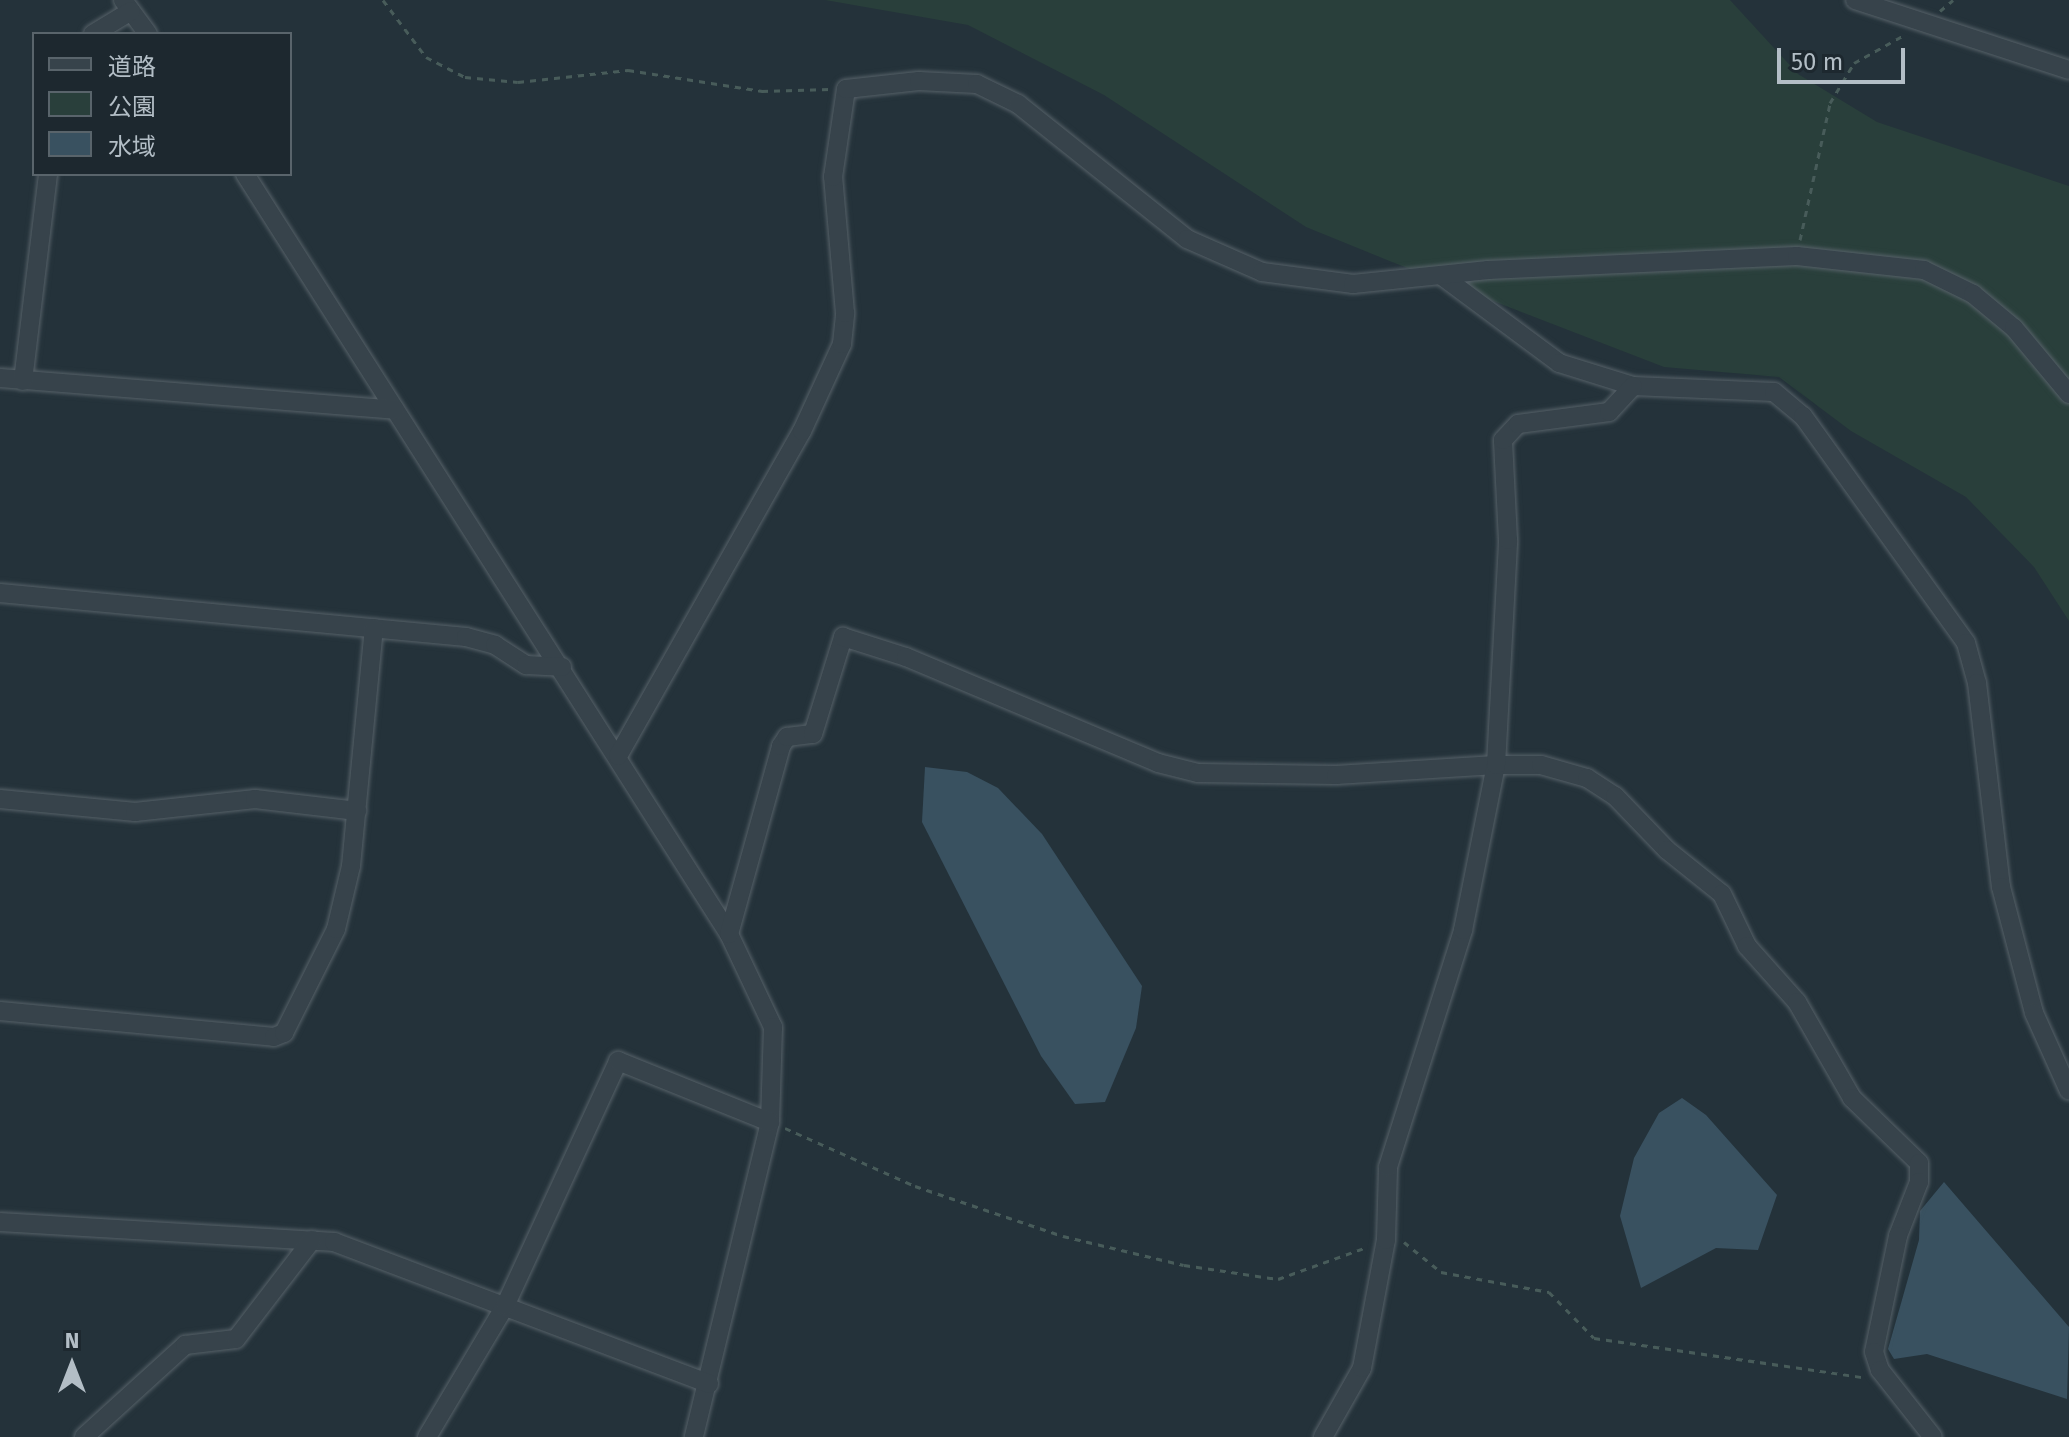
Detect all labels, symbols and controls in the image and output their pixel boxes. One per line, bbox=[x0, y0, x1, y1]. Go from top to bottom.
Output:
legend bbox=[32, 32, 292, 176]
scale bar bbox=[1781, 32, 1909, 82]
text: 50 m bbox=[1791, 48, 1843, 76]
text: 道路 bbox=[108, 53, 156, 81]
text: 公園 bbox=[108, 93, 156, 121]
text: 水域 bbox=[108, 133, 156, 161]
north arrow bbox=[32, 1325, 112, 1405]
text: N bbox=[65, 1327, 79, 1354]

